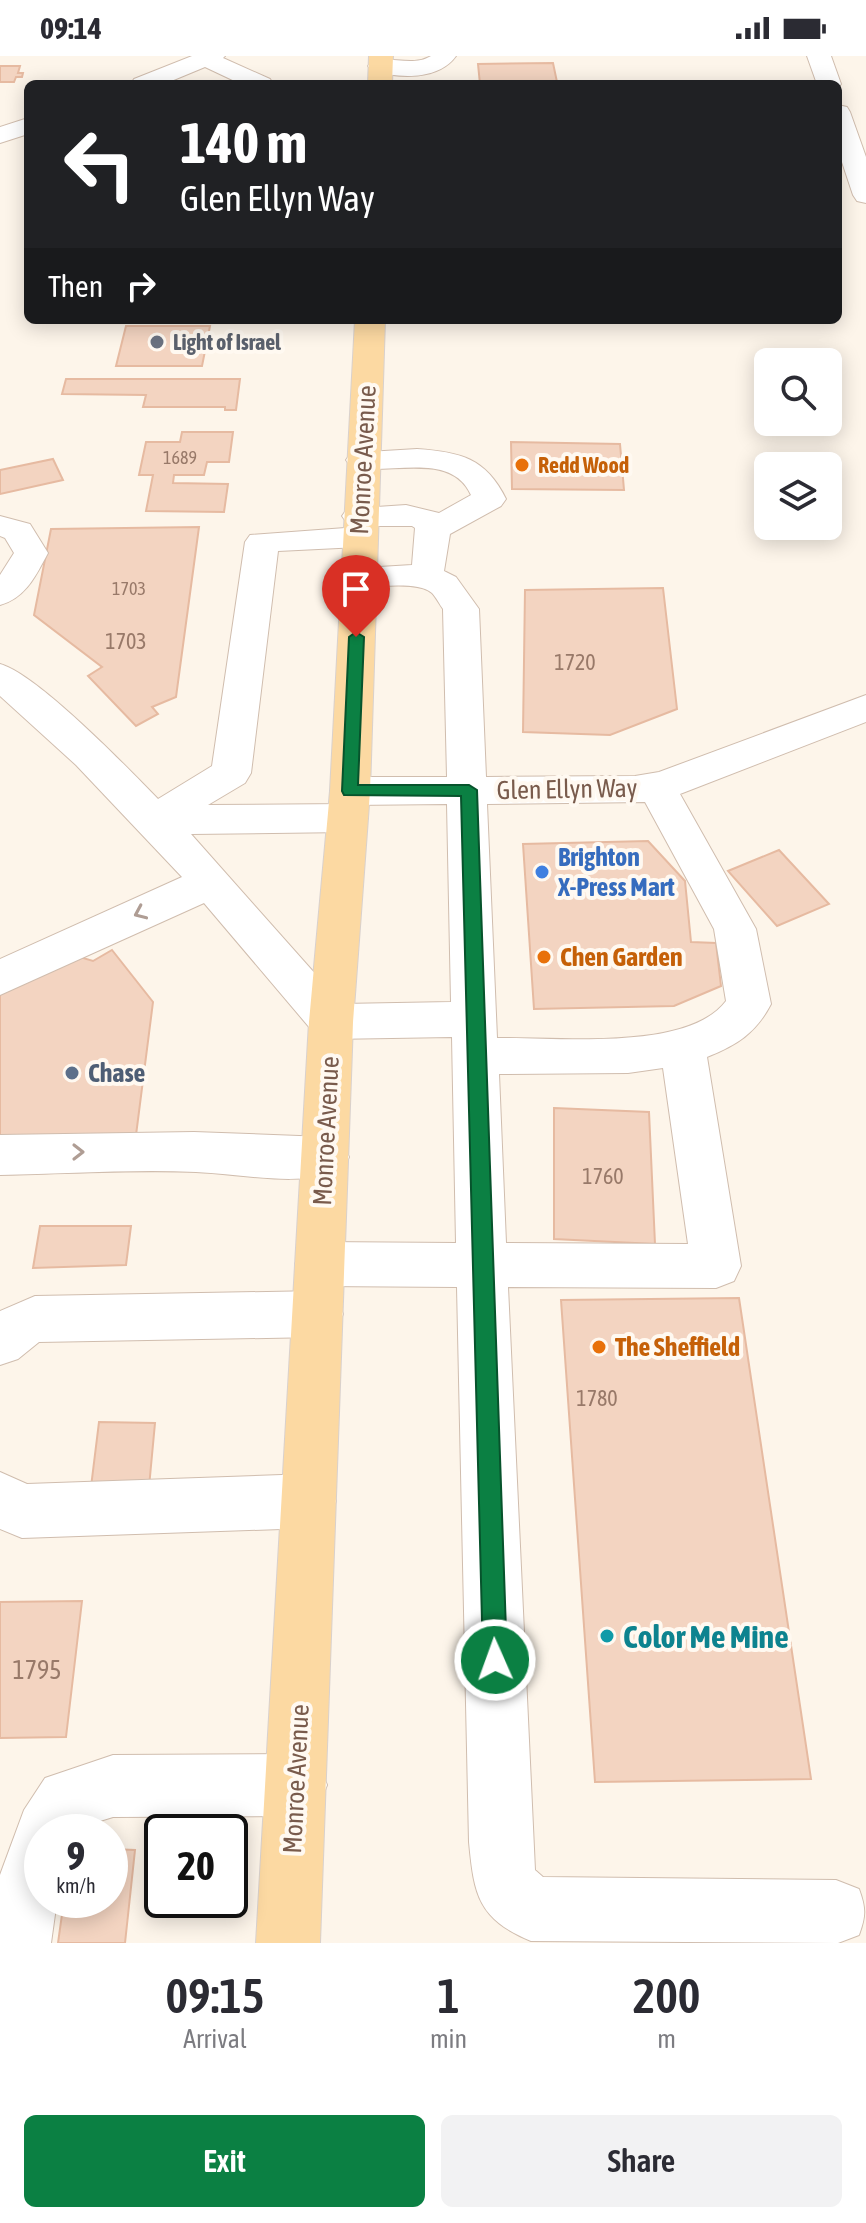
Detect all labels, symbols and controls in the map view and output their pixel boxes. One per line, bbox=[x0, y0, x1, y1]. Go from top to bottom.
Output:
text: 09:14 bbox=[40, 11, 102, 45]
text: 140 m bbox=[180, 111, 307, 175]
icon: left bbox=[48, 112, 152, 216]
text: Glen Ellyn Way bbox=[180, 177, 375, 219]
icon: right bbox=[119, 264, 163, 308]
text: Then bbox=[48, 269, 103, 303]
place label: Light of Israel bbox=[173, 329, 282, 355]
marker: Light of Israel bbox=[148, 333, 166, 351]
map controls bbox=[754, 348, 842, 540]
button: search bbox=[754, 348, 842, 436]
street label: Monroe Avenue bbox=[344, 385, 382, 535]
house number: 1689 bbox=[163, 447, 197, 468]
place label: Redd Wood bbox=[538, 452, 629, 478]
button: layers bbox=[754, 452, 842, 540]
marker: Redd Wood bbox=[513, 456, 531, 474]
pin bbox=[322, 555, 390, 637]
icon: arrive bbox=[334, 567, 378, 611]
house number: 1703 bbox=[112, 578, 146, 599]
house number: 1703 bbox=[105, 628, 147, 654]
house number: 1720 bbox=[554, 649, 596, 675]
street label: Glen Ellyn Way bbox=[496, 773, 638, 805]
place label: Brighton X-Press Mart bbox=[557, 842, 675, 902]
marker: Brighton X-Press Mart bbox=[533, 863, 551, 881]
one-way arrow bbox=[133, 904, 148, 920]
place label: Chen Garden bbox=[560, 942, 683, 972]
marker: Chen Garden bbox=[535, 948, 553, 966]
street label: Monroe Avenue bbox=[307, 1056, 345, 1206]
place label: Chase bbox=[88, 1058, 146, 1088]
marker: Chase bbox=[63, 1064, 81, 1082]
one-way arrow bbox=[72, 1143, 85, 1161]
house number: 1760 bbox=[582, 1163, 624, 1189]
place label: The Sheffield bbox=[615, 1332, 740, 1362]
marker: The Sheffield bbox=[590, 1338, 608, 1356]
house number: 1780 bbox=[576, 1385, 618, 1411]
position arrow bbox=[453, 1618, 537, 1702]
place label: Color Me Mine bbox=[623, 1618, 789, 1655]
marker: Color Me Mine bbox=[598, 1627, 616, 1645]
house number: 1795 bbox=[13, 1655, 61, 1685]
street label: Monroe Avenue bbox=[277, 1704, 315, 1854]
speed limit sign: 20 bbox=[144, 1814, 248, 1918]
text: 9 bbox=[67, 1833, 85, 1878]
text: km/h bbox=[56, 1874, 96, 1897]
text: 09:15 bbox=[166, 1968, 264, 2023]
text: 1 bbox=[437, 1968, 460, 2023]
text: 200 bbox=[633, 1968, 700, 2023]
text: Arrival bbox=[183, 2024, 247, 2054]
text: min bbox=[430, 2024, 467, 2054]
text: m bbox=[657, 2024, 676, 2054]
button: Exit bbox=[24, 2115, 425, 2207]
button: Share bbox=[441, 2115, 842, 2207]

